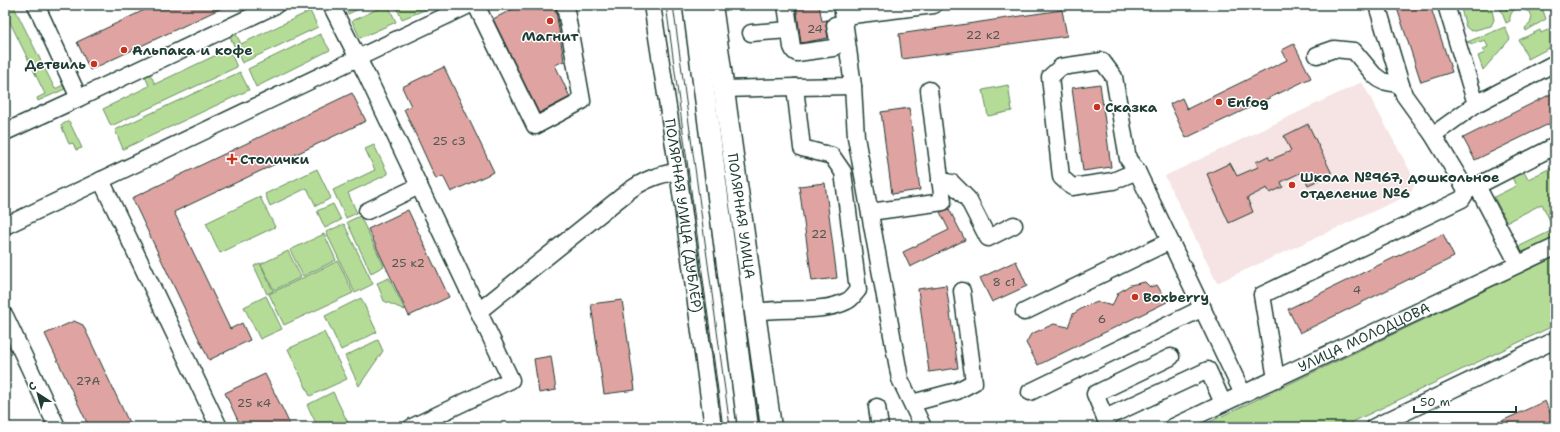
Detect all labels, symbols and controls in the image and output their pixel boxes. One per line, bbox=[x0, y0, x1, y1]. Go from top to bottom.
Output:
marker: Магнит bbox=[545, 16, 555, 26]
house number: 24 bbox=[807, 21, 823, 37]
place label: Магнит bbox=[521, 27, 579, 45]
house number: 22 к2 bbox=[966, 27, 1000, 43]
place label: Альпака и кофе bbox=[132, 41, 253, 59]
marker: Альпака и кофе bbox=[119, 45, 129, 55]
place label: Детвиль bbox=[25, 55, 86, 73]
marker: Детвиль bbox=[89, 59, 99, 69]
place label: Enfog bbox=[1227, 93, 1269, 111]
marker: Enfog bbox=[1214, 97, 1224, 107]
place label: Сказка bbox=[1105, 98, 1158, 116]
marker: Сказка bbox=[1092, 102, 1102, 112]
street label: ПОЛЯРНАЯ УЛИЦА (ДУБЛЁР) bbox=[661, 117, 706, 314]
house number: 25 с3 bbox=[432, 133, 466, 149]
place label: Столички bbox=[240, 150, 309, 168]
street label: ПОЛЯРНАЯ УЛИЦА bbox=[724, 152, 759, 280]
marker: Столички bbox=[227, 154, 237, 164]
place label: Школа №967, дошкольное отделение №6 bbox=[1300, 168, 1499, 202]
marker: Школа №967, дошкольное отделение №6 bbox=[1287, 180, 1297, 190]
house number: 22 bbox=[811, 226, 827, 242]
house number: 25 к2 bbox=[391, 255, 425, 271]
house number: 8 с1 bbox=[993, 274, 1015, 290]
house number: 4 bbox=[1353, 282, 1361, 298]
place label: Boxberry bbox=[1143, 288, 1209, 306]
marker: Boxberry bbox=[1130, 292, 1140, 302]
street label: УЛИЦА МОЛОДЦОВА bbox=[1295, 298, 1433, 376]
house number: 6 bbox=[1098, 311, 1106, 327]
house number: 27А bbox=[76, 373, 101, 389]
north arrow bbox=[18, 374, 58, 414]
text: С bbox=[25, 378, 40, 394]
scale bar bbox=[1414, 388, 1516, 414]
text: 50 m bbox=[1420, 394, 1450, 410]
house number: 25 к4 bbox=[237, 395, 271, 411]

